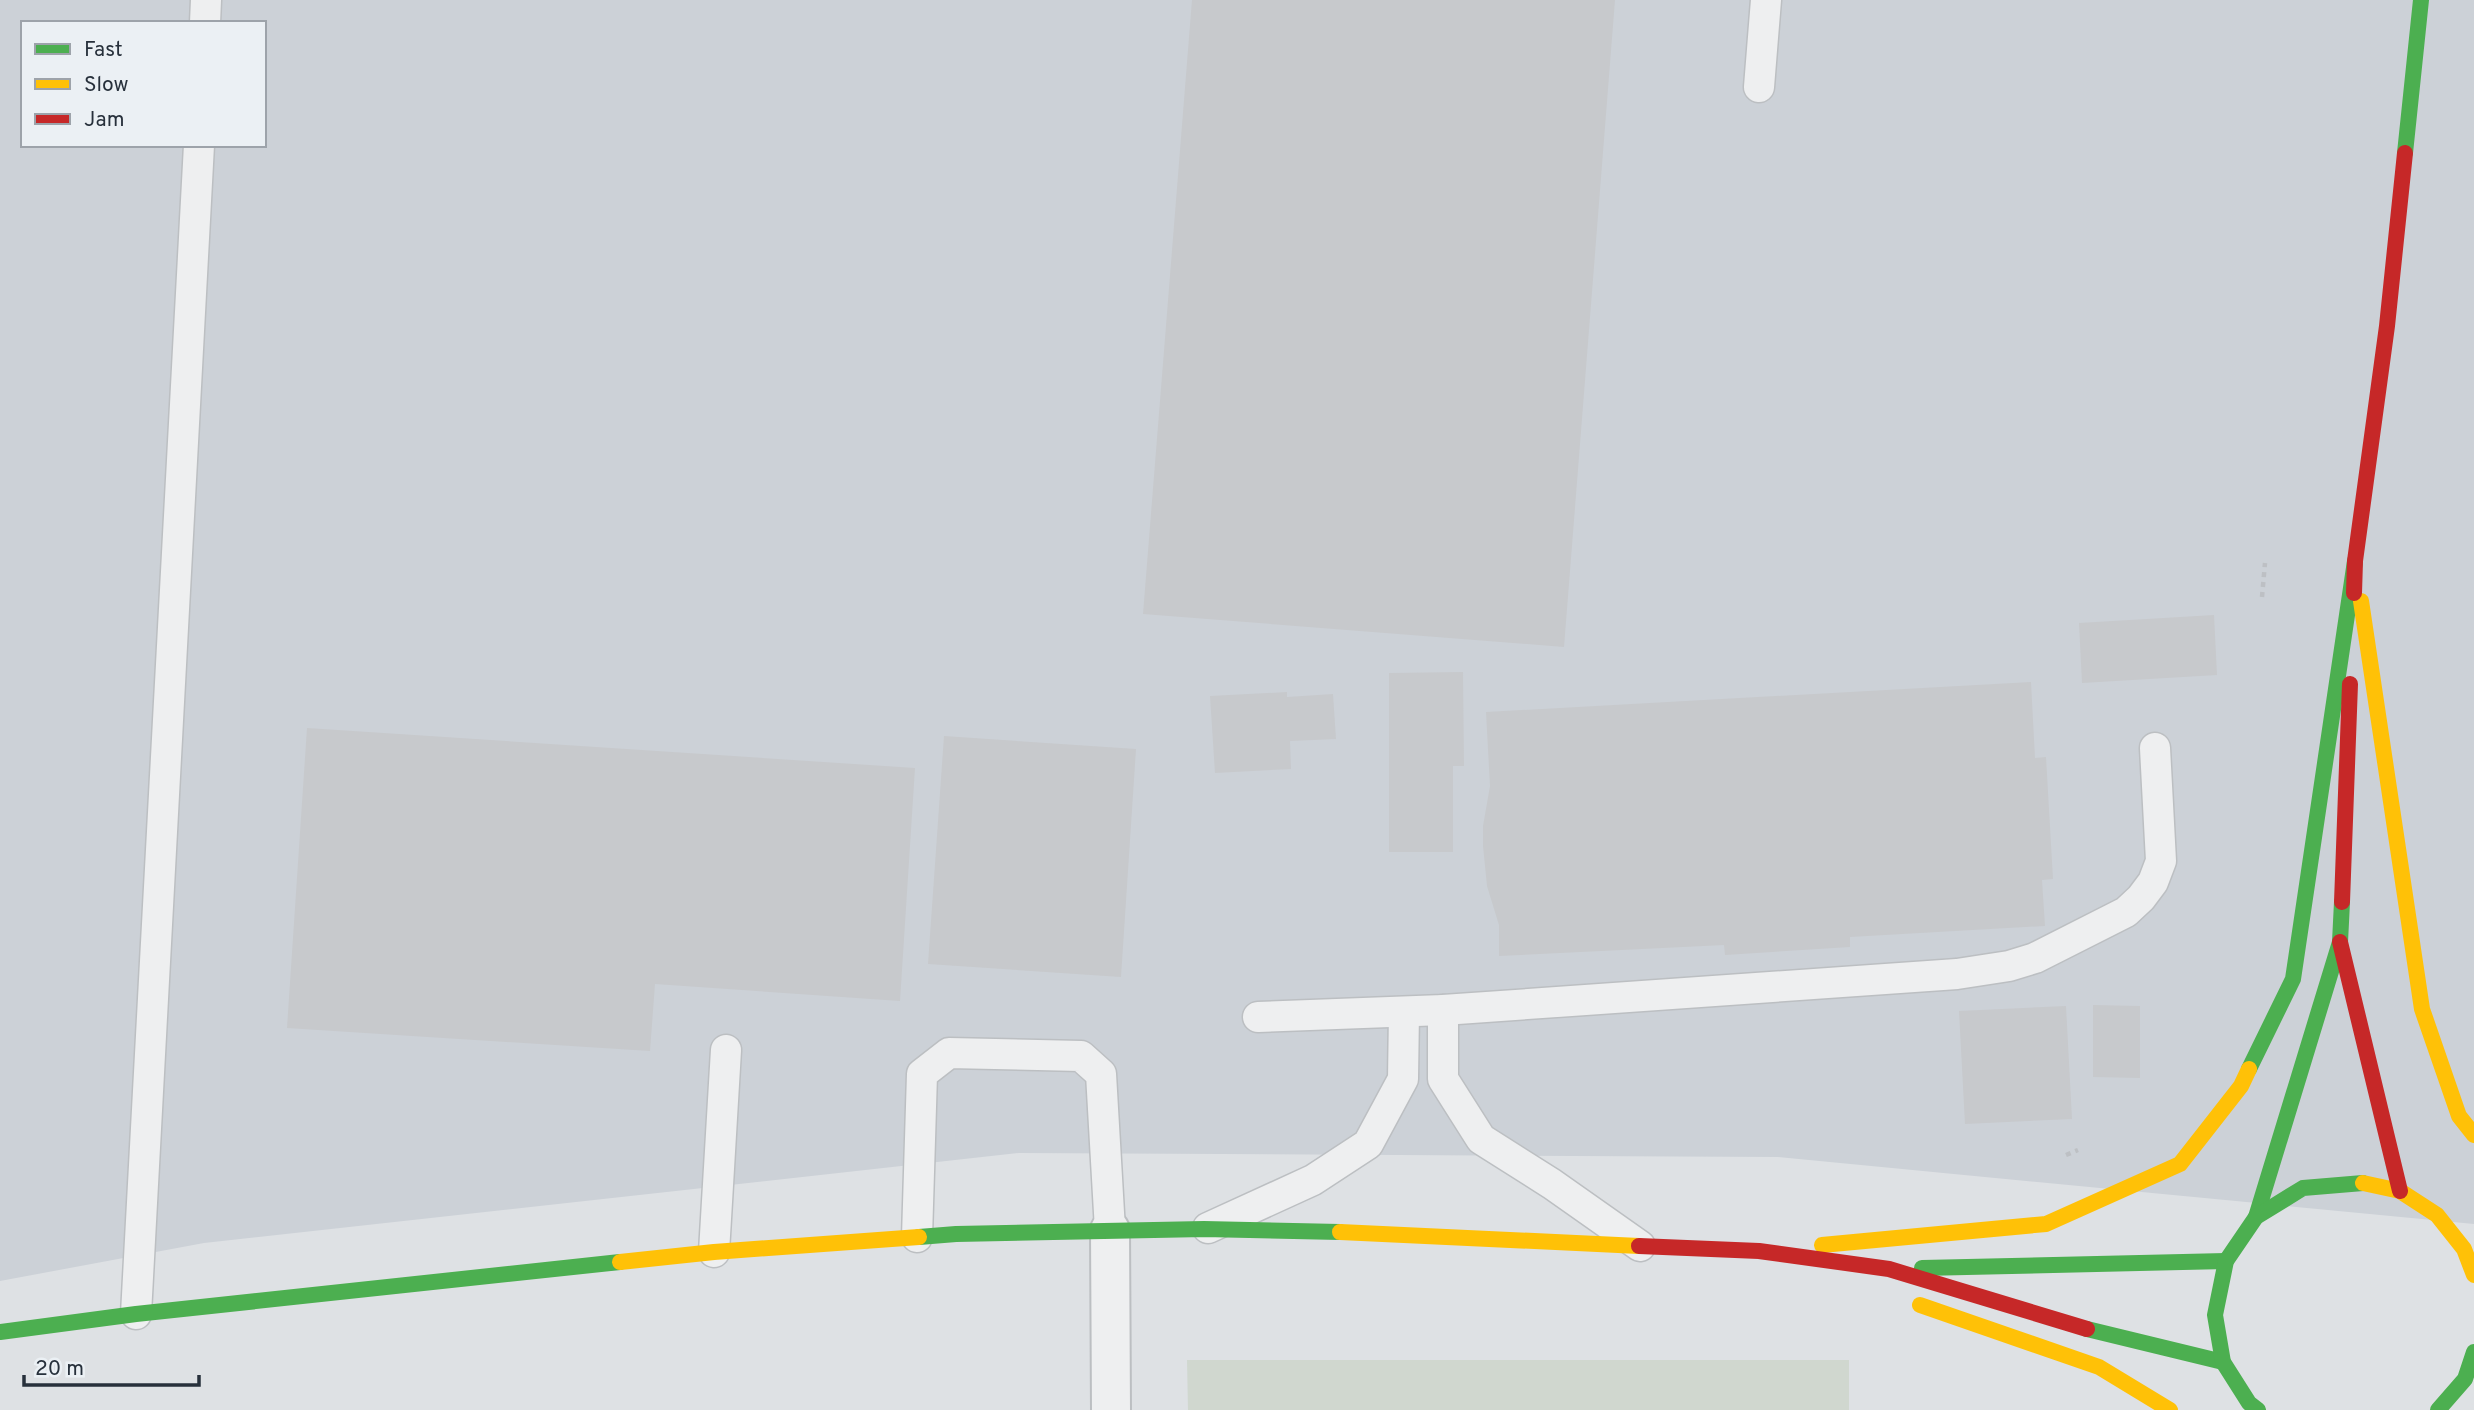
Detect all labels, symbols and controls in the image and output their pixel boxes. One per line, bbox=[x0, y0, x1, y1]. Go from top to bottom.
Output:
legend bbox=[21, 21, 266, 147]
text: Fast bbox=[84, 37, 123, 64]
text: Slow bbox=[84, 72, 129, 99]
text: Jam bbox=[84, 107, 125, 134]
scale bar bbox=[24, 1344, 200, 1388]
text: 20 m bbox=[35, 1356, 84, 1383]

